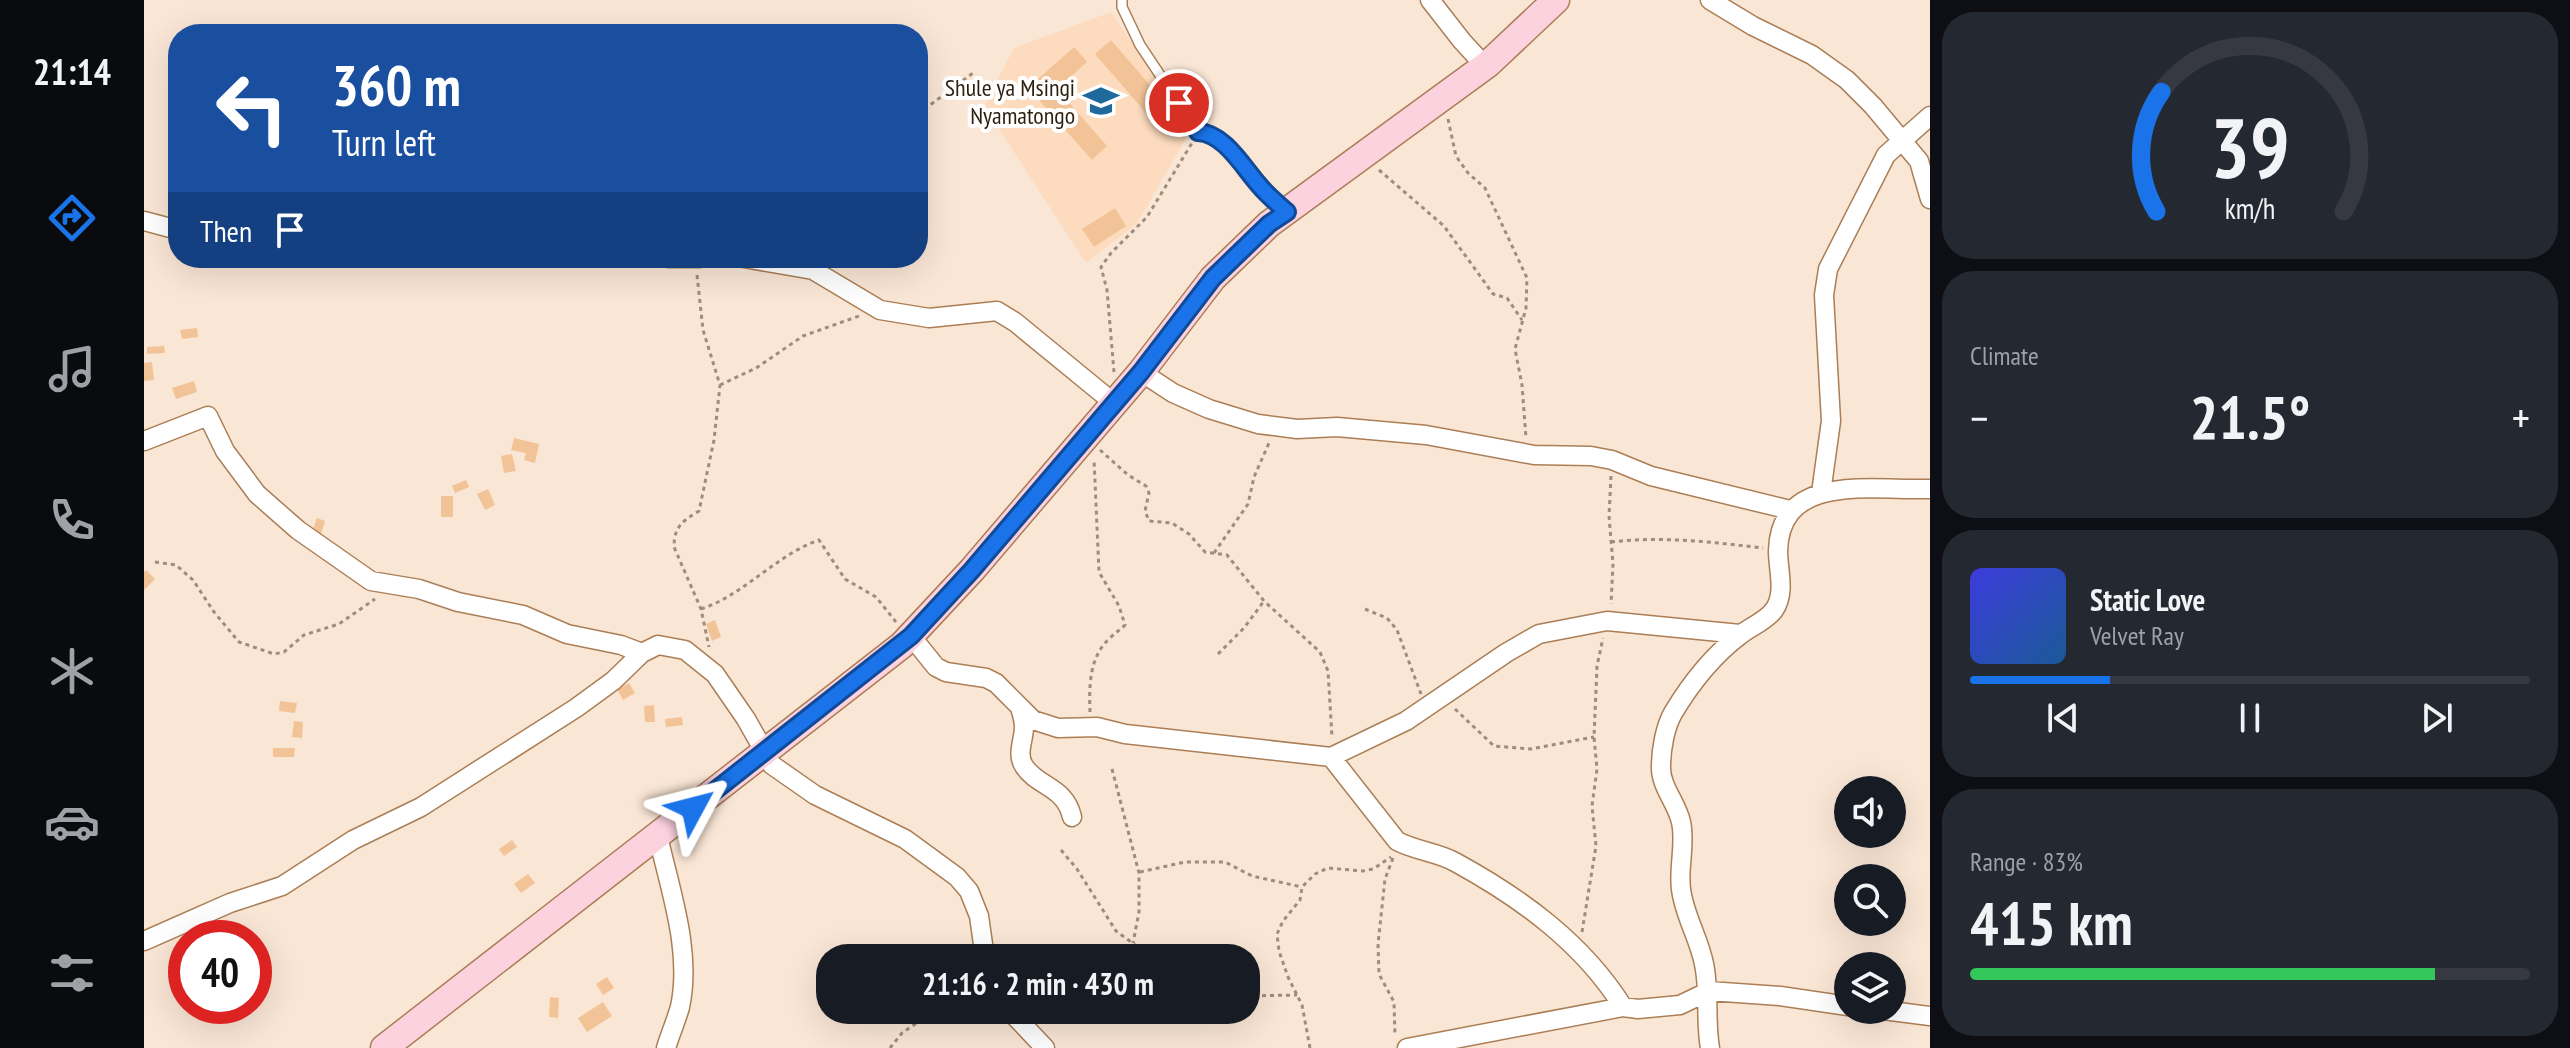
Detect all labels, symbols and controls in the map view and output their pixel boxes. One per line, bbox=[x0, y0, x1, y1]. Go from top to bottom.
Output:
text: 21:14 bbox=[33, 48, 111, 95]
text: 360 m bbox=[332, 49, 461, 121]
icon: left bbox=[200, 56, 304, 160]
pin bbox=[1145, 69, 1213, 137]
place label: Shule ya Msingi Nyamatongo bbox=[945, 72, 1075, 131]
icon: arrive bbox=[1157, 81, 1201, 125]
school or university icon: Shule ya Msingi Nyamatongo bbox=[1082, 82, 1120, 120]
text: 39 bbox=[2210, 92, 2290, 200]
text: Turn left bbox=[332, 119, 436, 166]
icon: directions bbox=[44, 190, 100, 246]
text: km/h bbox=[2225, 190, 2275, 227]
icon: arrive bbox=[268, 208, 312, 252]
text: Then bbox=[200, 211, 252, 250]
text: Climate bbox=[1970, 339, 2039, 372]
icon: music bbox=[44, 341, 100, 397]
text: 21.5° bbox=[2190, 378, 2310, 456]
text: − bbox=[1970, 389, 1988, 446]
text: + bbox=[2512, 389, 2530, 446]
icon: phone bbox=[44, 492, 100, 548]
text: Static Love bbox=[2090, 580, 2205, 619]
text: Velvet Ray bbox=[2090, 619, 2184, 652]
icon: climate bbox=[44, 643, 100, 699]
icon: previous bbox=[2041, 696, 2085, 740]
icon: pause bbox=[2228, 696, 2272, 740]
icon: next bbox=[2415, 696, 2459, 740]
position arrow bbox=[651, 766, 735, 850]
map controls bbox=[1834, 776, 1906, 1024]
button: sound bbox=[1834, 776, 1906, 848]
icon: car bbox=[44, 794, 100, 850]
text: Range · 83% bbox=[1970, 845, 2083, 878]
button: search bbox=[1834, 864, 1906, 936]
text: 415 km bbox=[1970, 884, 2133, 962]
speed limit sign: 40 bbox=[168, 920, 272, 1024]
icon: filters bbox=[44, 945, 100, 1001]
button: layers bbox=[1834, 952, 1906, 1024]
text: 21:16 · 2 min · 430 m bbox=[922, 964, 1154, 1003]

